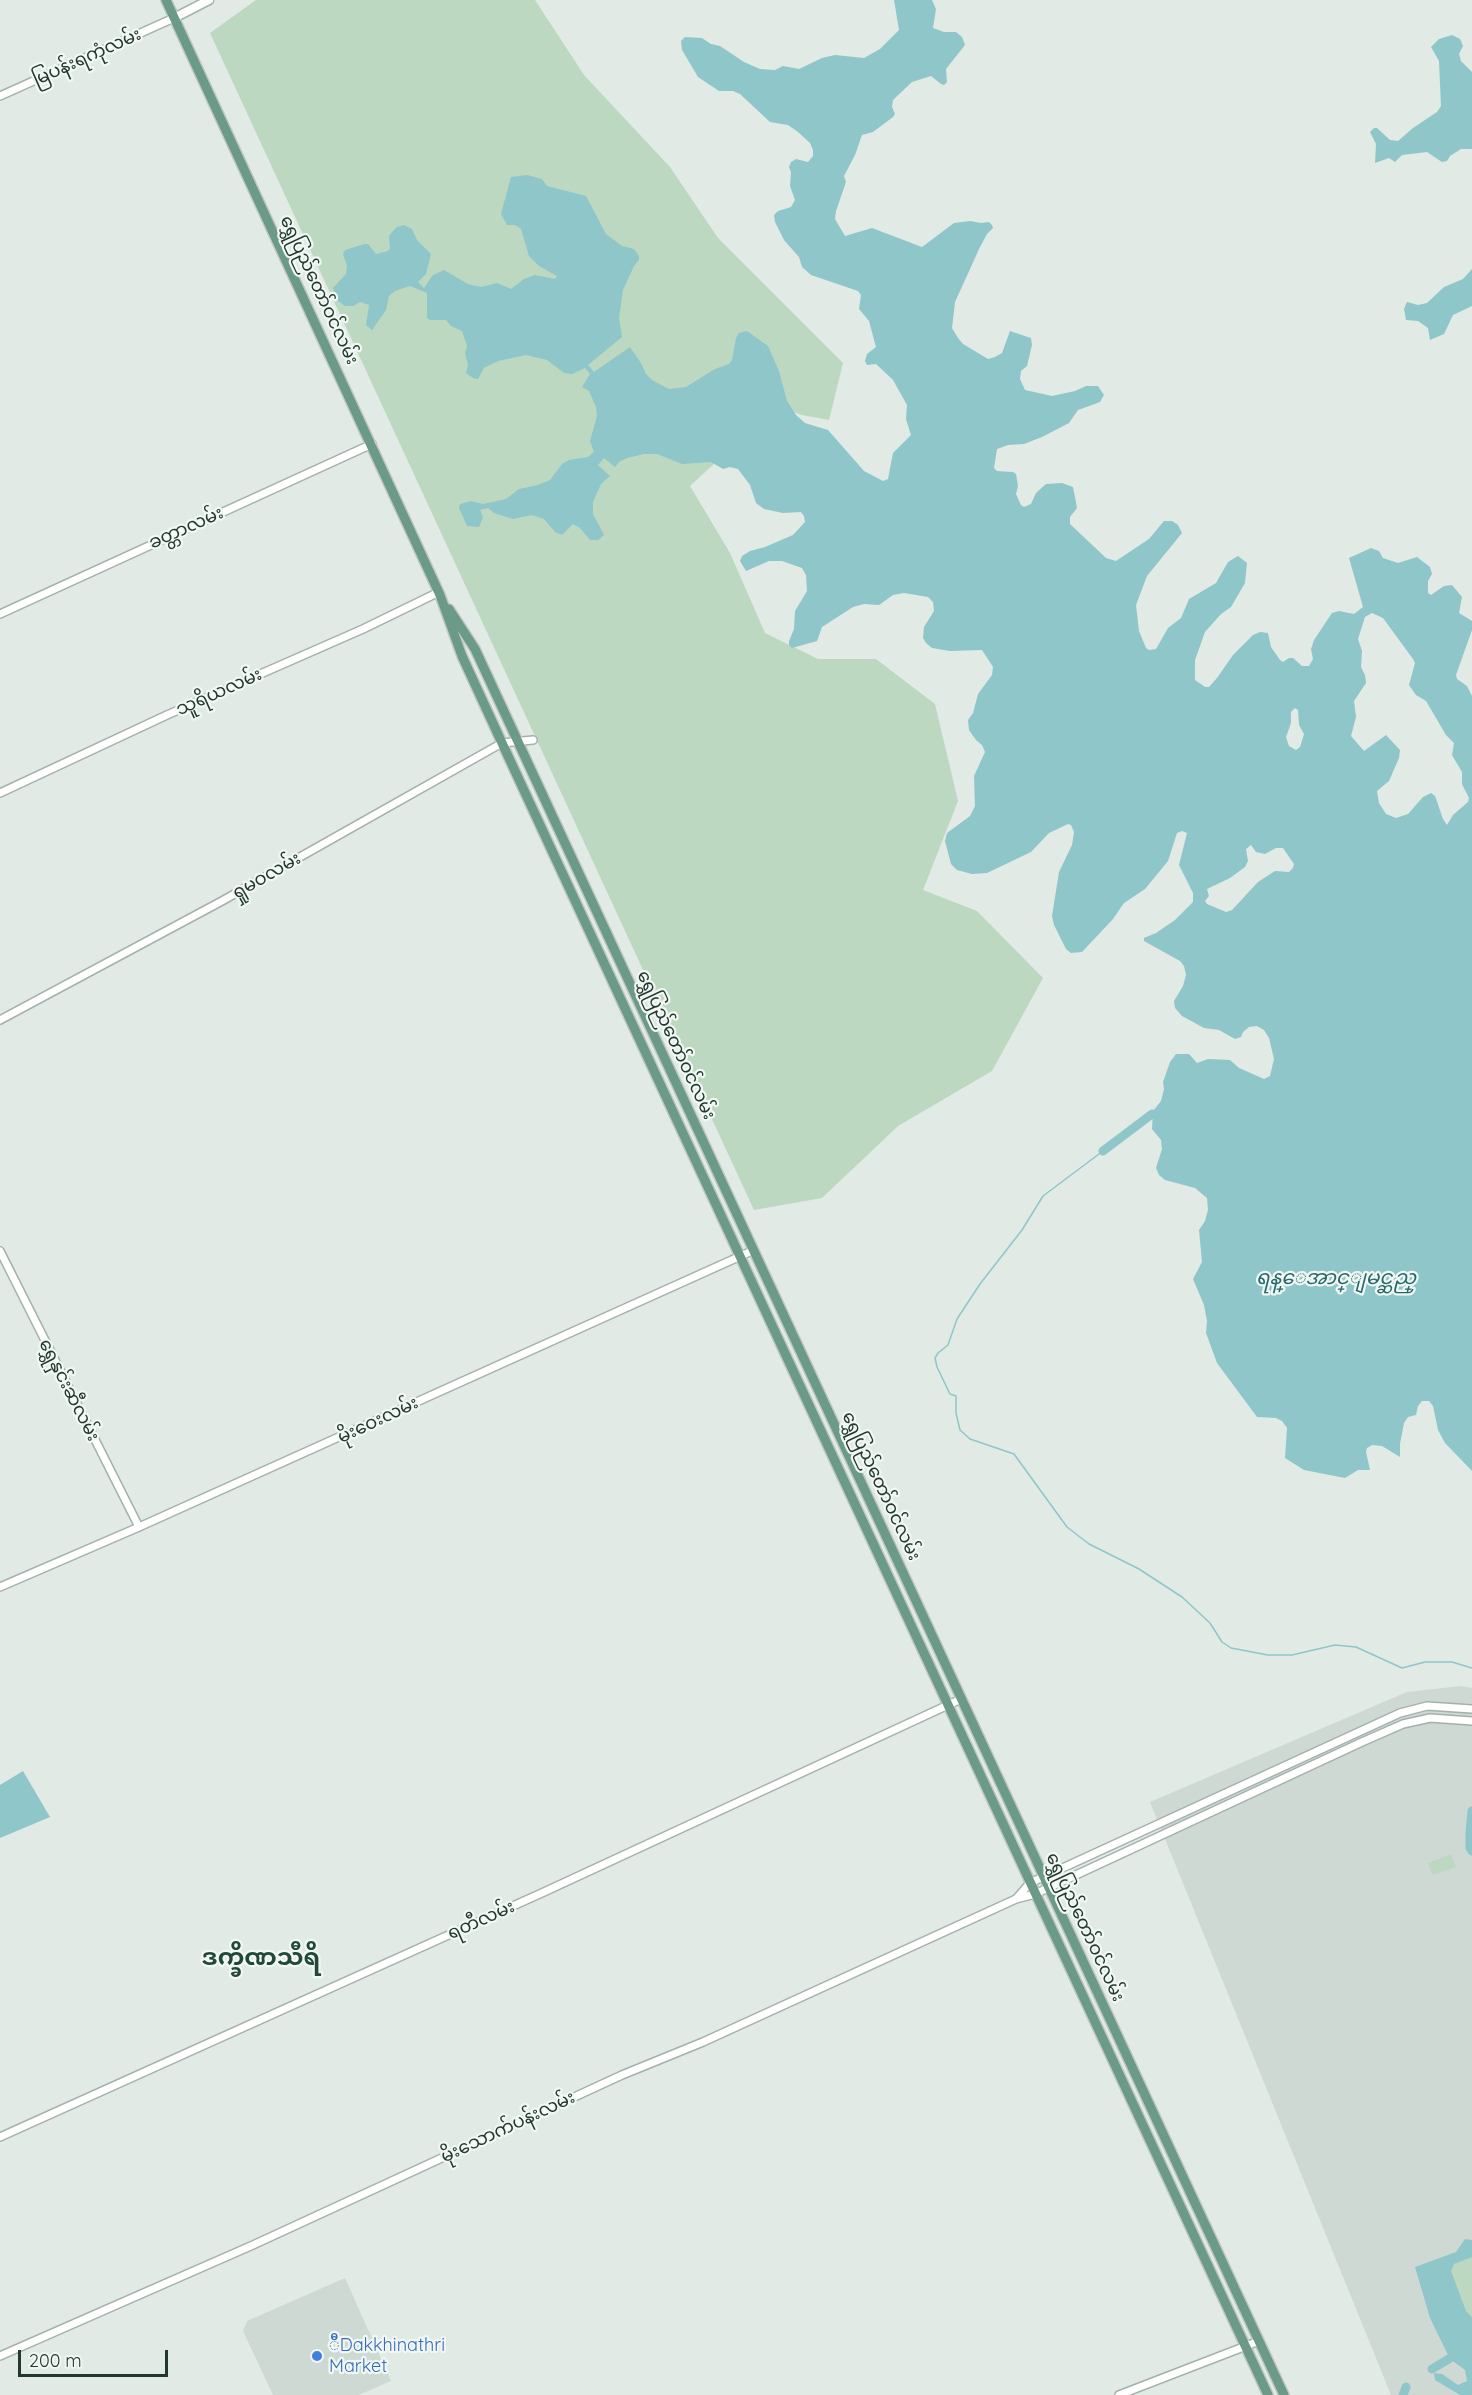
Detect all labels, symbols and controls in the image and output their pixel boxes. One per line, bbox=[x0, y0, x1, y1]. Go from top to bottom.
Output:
street label: မြပန်းရကုံလမ်း bbox=[30, 23, 144, 91]
street label: ရွှေပြည်တော်ဝင်လမ်း bbox=[275, 212, 363, 368]
street label: ခတ္တာလမ်း bbox=[145, 502, 227, 554]
street label: သူရိယလမ်း bbox=[173, 664, 265, 720]
street label: ရှုမဝလမ်း bbox=[227, 848, 305, 904]
street label: ရွှေပြည်တော်ဝင်လမ်း bbox=[632, 967, 720, 1123]
water label: ရန္ေအာင္ျမင္ဆည္ bbox=[1256, 1266, 1416, 1290]
street label: ရွှေနှင်းဆီလမ်း bbox=[34, 1335, 104, 1445]
street label: မိုးဝေးလမ်း bbox=[334, 1392, 422, 1448]
street label: ရွှေပြည်တော်ဝင်လမ်း bbox=[837, 1408, 925, 1564]
street label: ရွှေပြည်တော်ဝင်လမ်း bbox=[1041, 1849, 1129, 2005]
street label: ရတီလမ်း bbox=[444, 1896, 518, 1944]
district label: ဒက္ခိဏသီရိ bbox=[202, 1944, 320, 1972]
street label: မိုးသောက်ပန်းလမ်း bbox=[437, 2086, 579, 2168]
place label: ီDakkhinathri Market bbox=[329, 2335, 445, 2378]
scale bar bbox=[21, 2338, 171, 2376]
text: 200 m bbox=[29, 2349, 82, 2372]
marker: ီDakkhinathri Market bbox=[310, 2349, 324, 2363]

